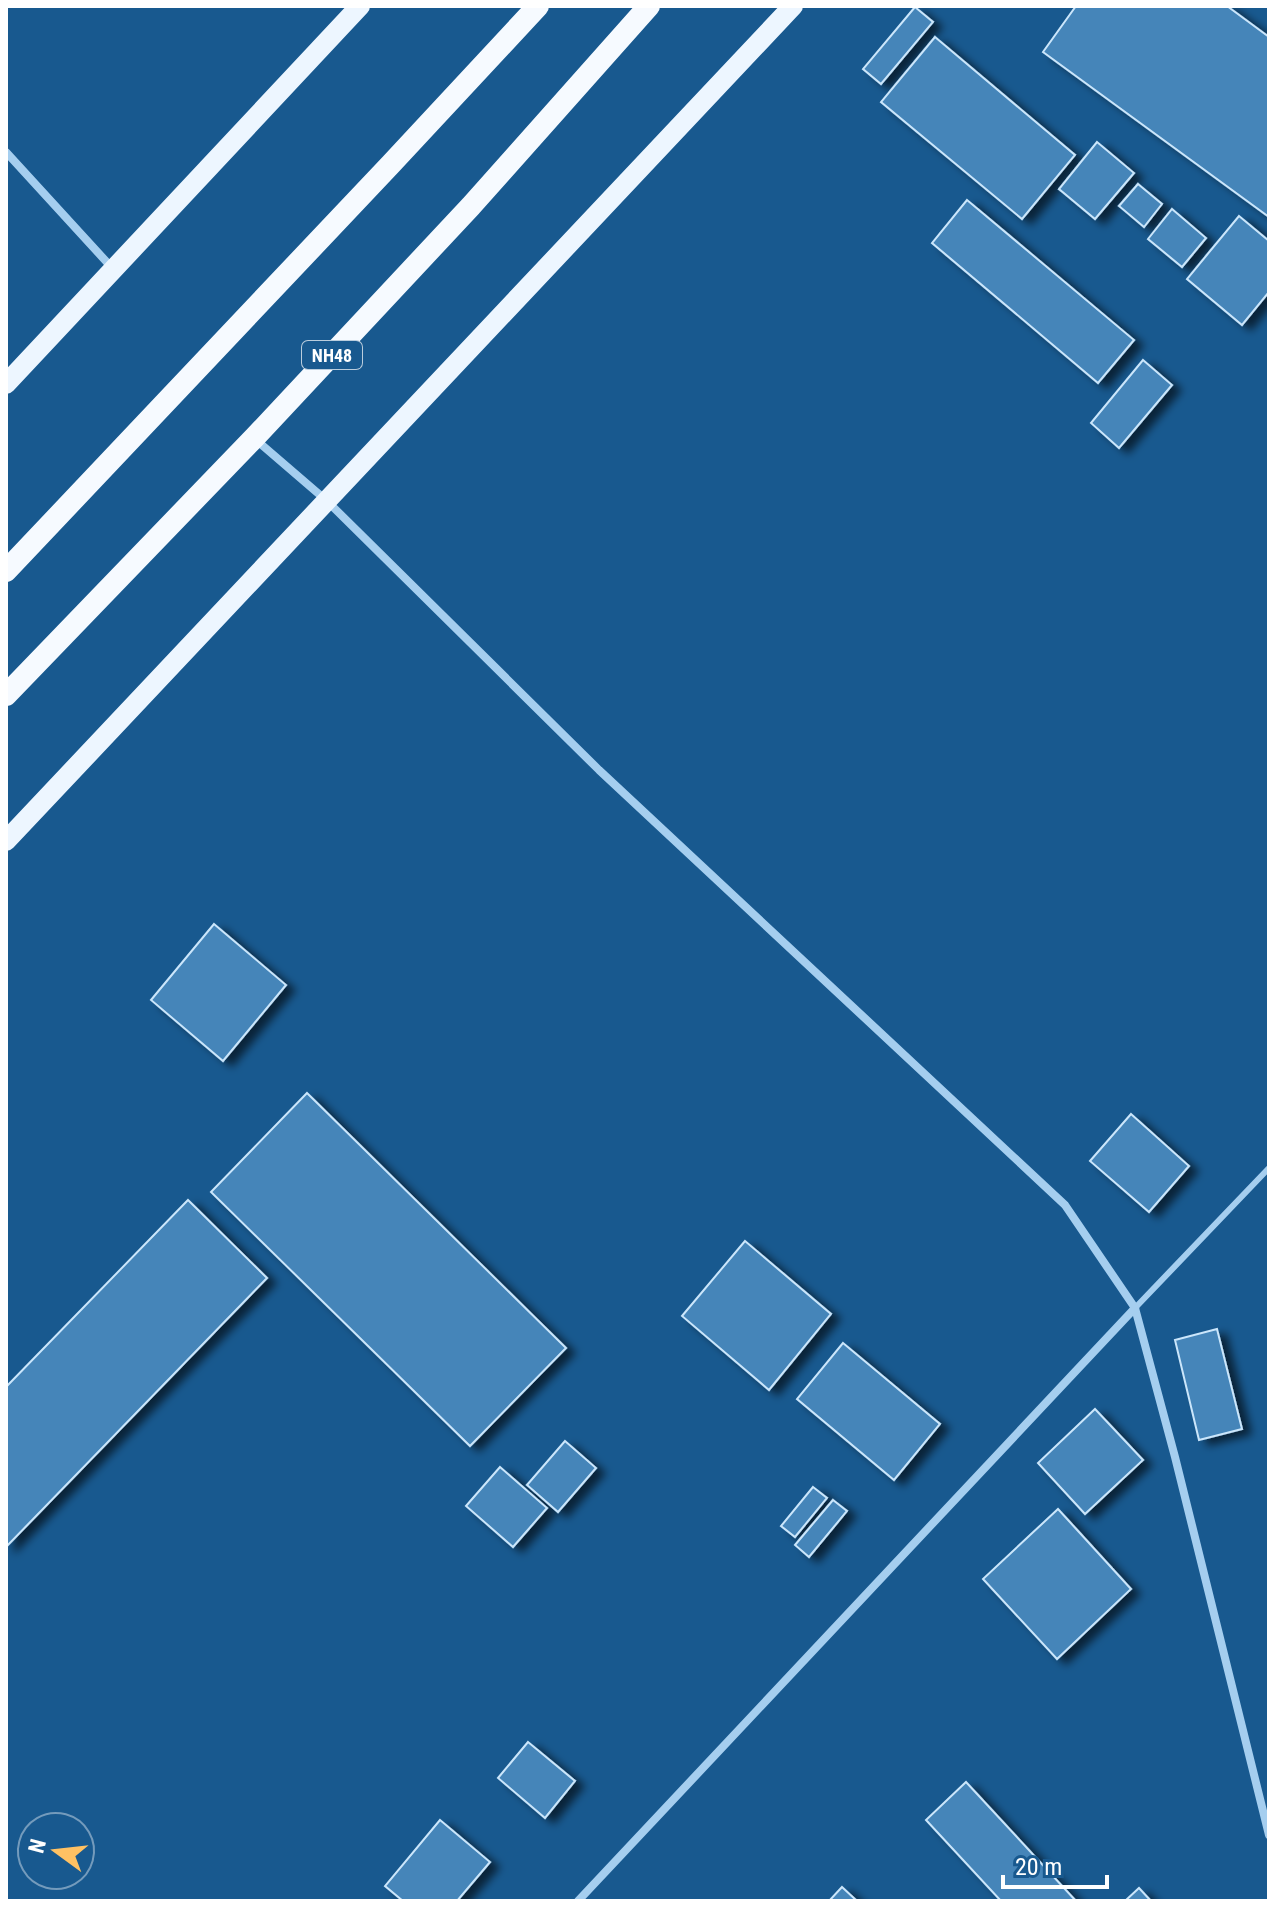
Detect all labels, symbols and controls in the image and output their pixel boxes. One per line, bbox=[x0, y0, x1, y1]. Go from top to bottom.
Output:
road number: NH48 bbox=[302, 341, 362, 369]
north arrow bbox=[16, 1811, 96, 1891]
text: N bbox=[23, 1836, 51, 1856]
scale bar bbox=[1003, 1839, 1107, 1889]
text: 20 m bbox=[1015, 1853, 1062, 1881]

